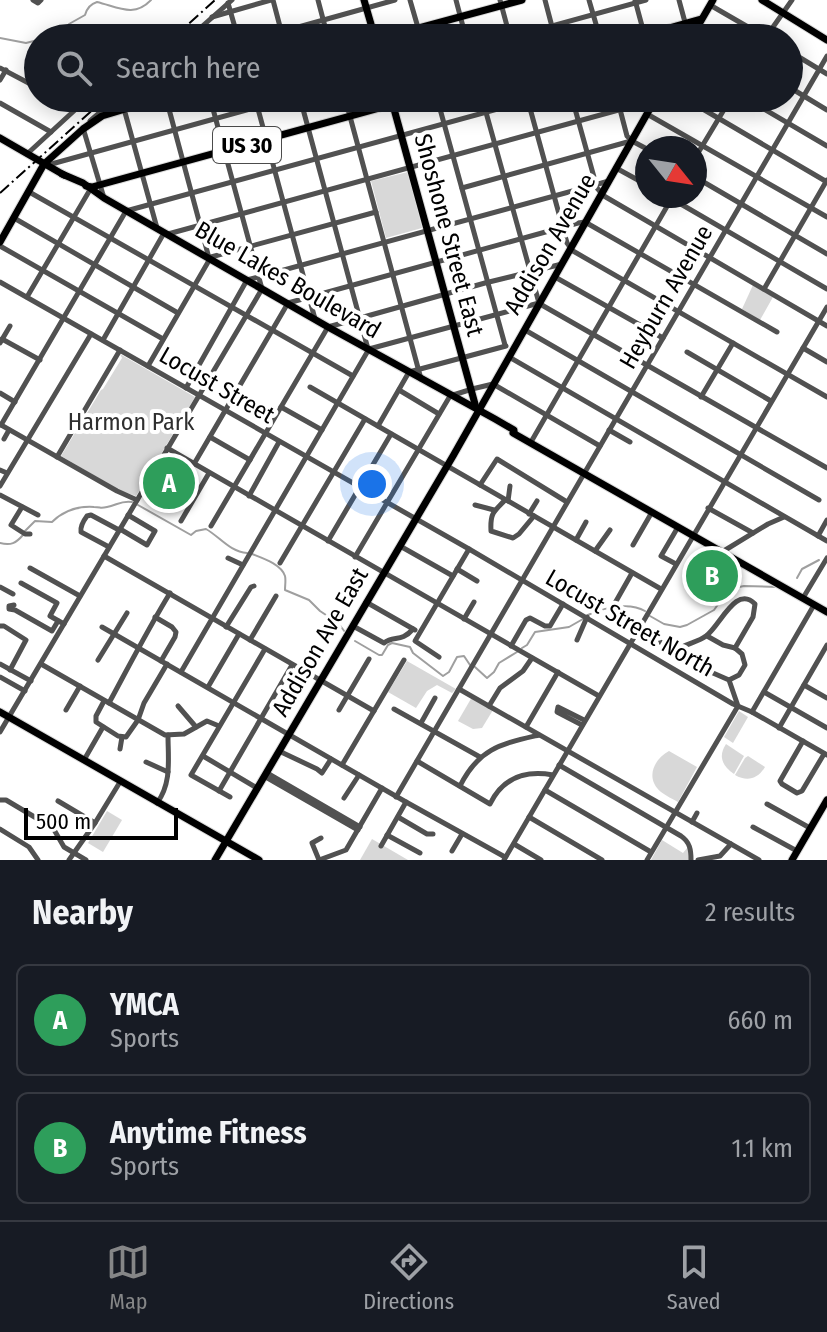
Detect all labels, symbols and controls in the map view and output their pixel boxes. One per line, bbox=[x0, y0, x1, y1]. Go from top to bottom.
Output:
search box bbox=[24, 24, 803, 112]
icon: search bbox=[52, 46, 96, 90]
text: Search here bbox=[116, 50, 261, 86]
road number: US 30 bbox=[213, 127, 281, 163]
street label: Shoshone Street East bbox=[409, 131, 489, 339]
north arrow bbox=[635, 136, 707, 208]
street label: Addison Avenue bbox=[498, 169, 602, 319]
street label: Blue Lakes Boulevard bbox=[190, 216, 386, 344]
street label: Heyburn Avenue bbox=[614, 220, 718, 374]
street label: Locust Street bbox=[155, 341, 280, 429]
park label: Harmon Park bbox=[68, 408, 195, 436]
pin: A bbox=[143, 453, 195, 513]
your location bbox=[352, 464, 392, 504]
pin: B bbox=[686, 546, 738, 606]
street label: Addison Ave East bbox=[266, 563, 374, 721]
street label: Locust Street North bbox=[541, 563, 719, 683]
scale bar bbox=[24, 804, 178, 840]
text: 500 m bbox=[36, 808, 91, 835]
text: Nearby bbox=[32, 892, 133, 933]
text: 2 results bbox=[705, 897, 795, 928]
text: YMCA bbox=[110, 987, 179, 1023]
text: A bbox=[53, 1005, 67, 1036]
text: 660 m bbox=[728, 1005, 793, 1036]
text: Sports bbox=[110, 1023, 179, 1054]
text: Anytime Fitness bbox=[110, 1115, 307, 1151]
text: B bbox=[53, 1133, 67, 1164]
text: 1.1 km bbox=[732, 1133, 793, 1164]
text: Sports bbox=[110, 1151, 179, 1182]
tab: Map bbox=[106, 1240, 150, 1315]
tab: Directions bbox=[363, 1240, 454, 1315]
tab: Saved bbox=[667, 1240, 721, 1315]

